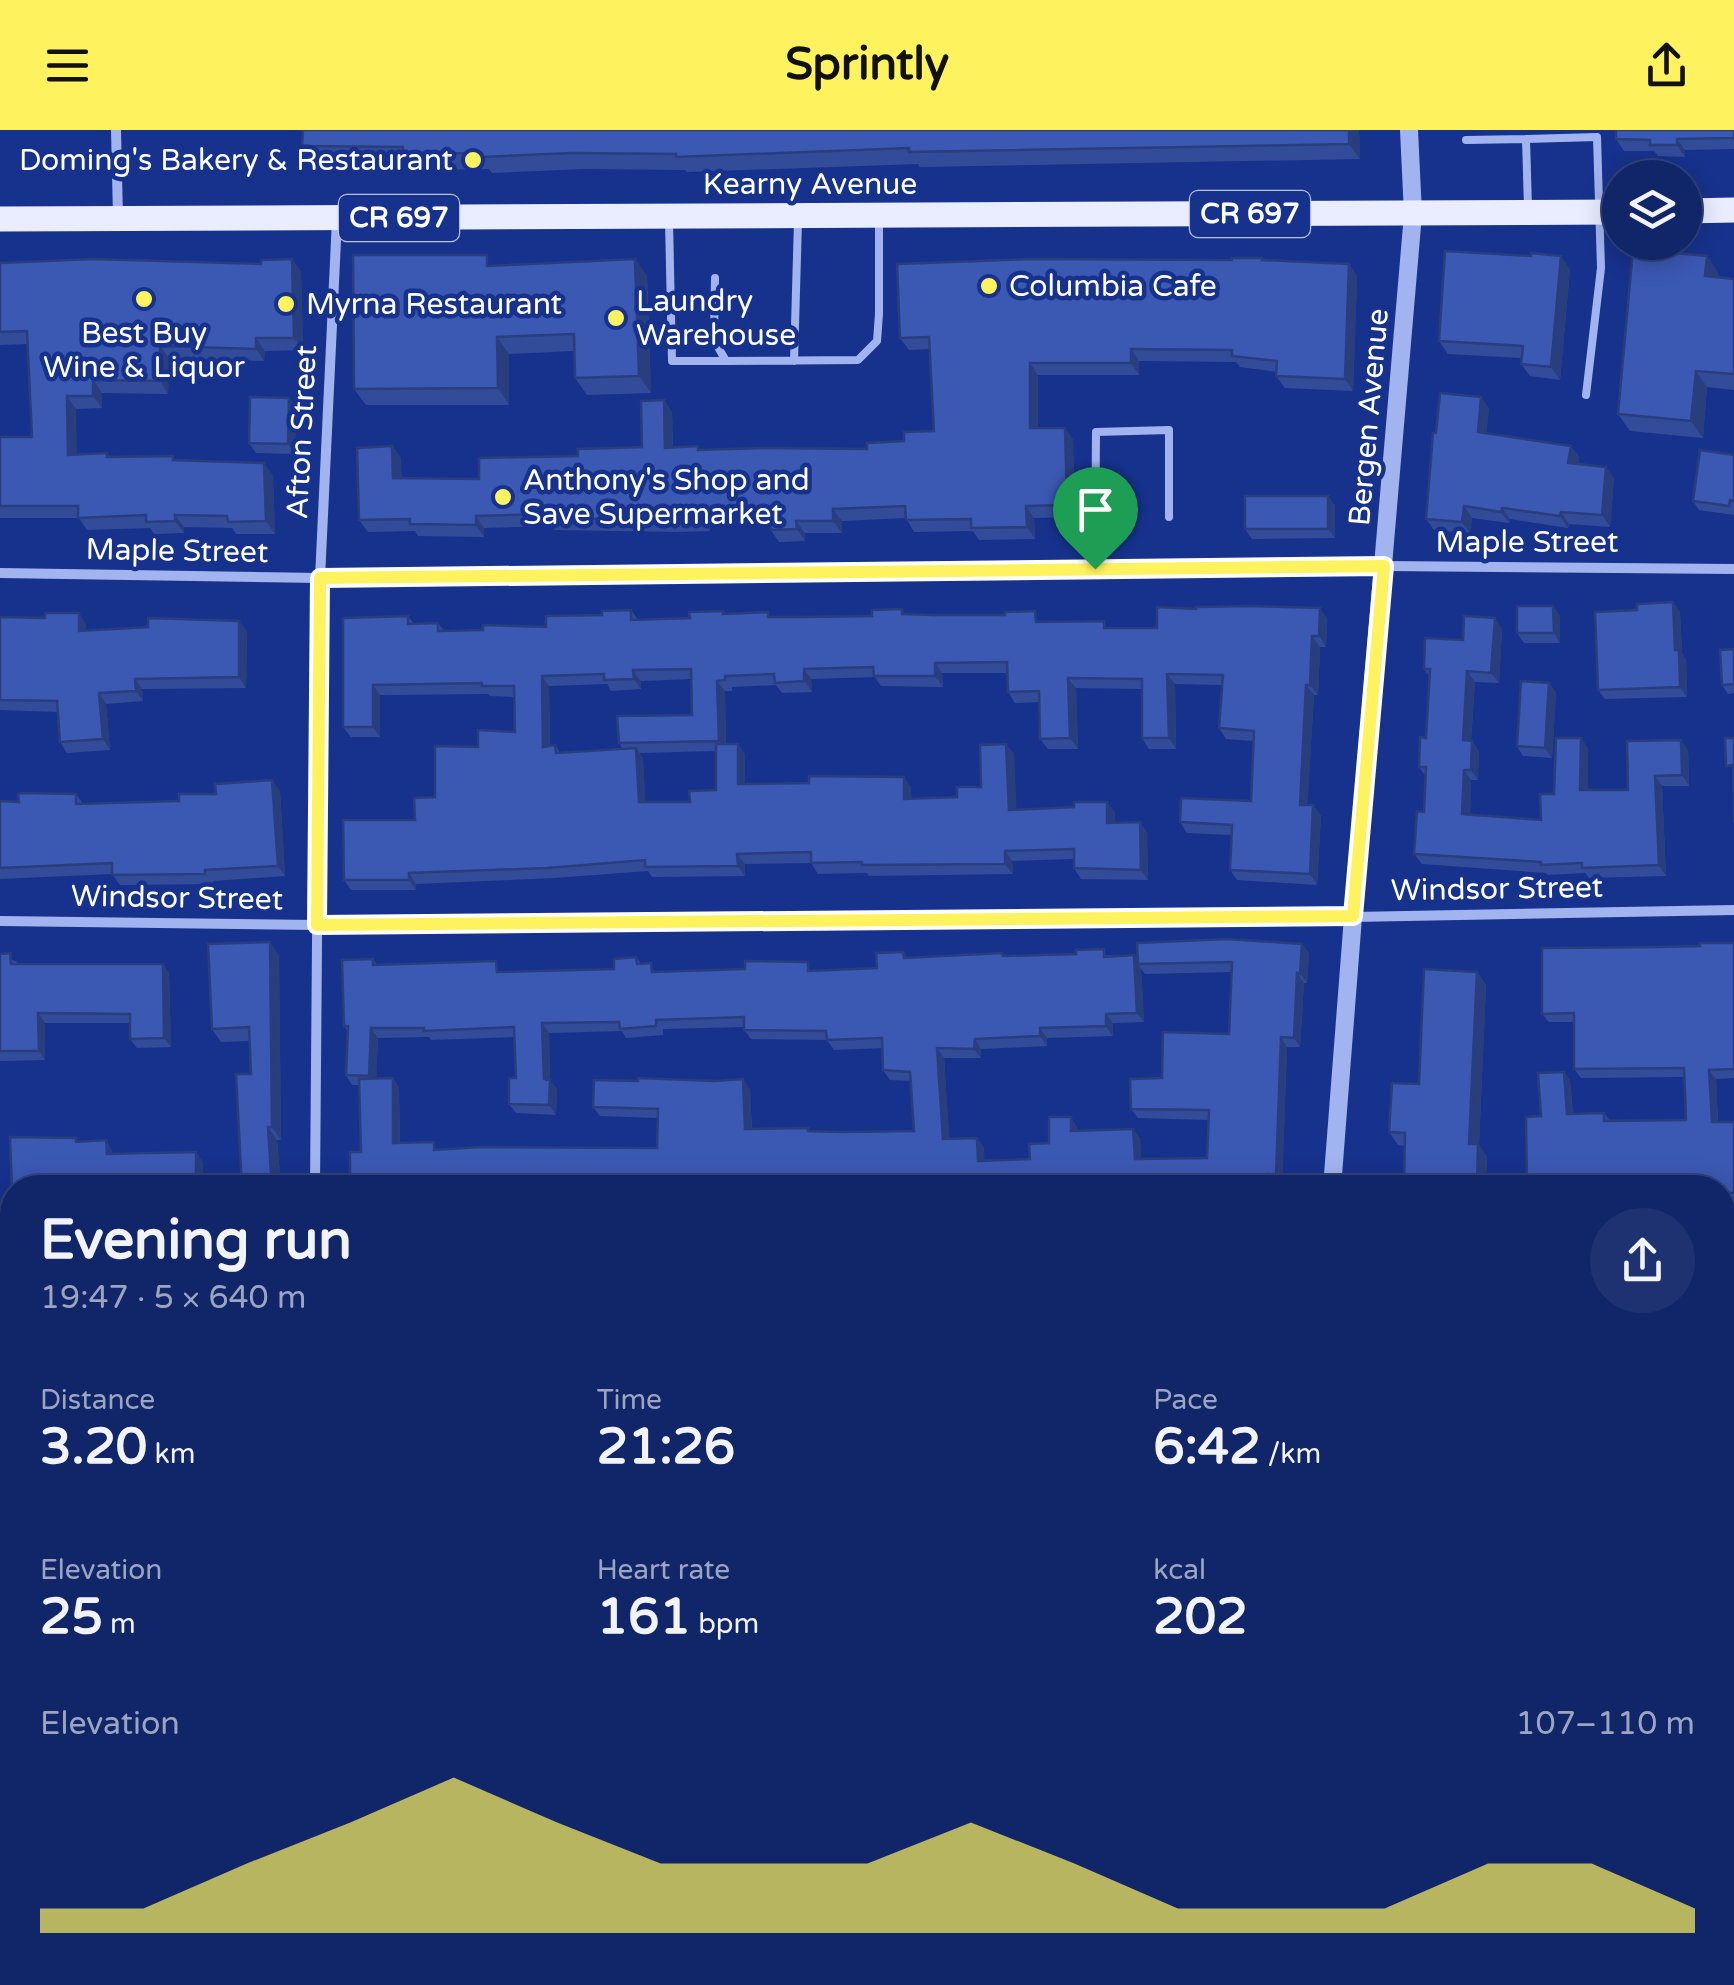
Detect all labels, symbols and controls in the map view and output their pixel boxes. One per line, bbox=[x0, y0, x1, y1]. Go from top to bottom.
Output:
icon: menu bbox=[40, 38, 95, 93]
text: Sprintly bbox=[785, 38, 949, 92]
icon: share bbox=[1639, 38, 1694, 93]
place label: Doming's Bakery & Restaurant bbox=[19, 142, 453, 179]
marker: Doming's Bakery & Restaurant bbox=[462, 149, 484, 171]
map controls bbox=[1602, 160, 1702, 260]
button: layers bbox=[1602, 160, 1702, 260]
street label: Kearny Avenue bbox=[703, 166, 917, 203]
road number: CR 697 bbox=[1190, 191, 1310, 237]
road number: CR 697 bbox=[339, 195, 459, 241]
place label: Columbia Cafe bbox=[1009, 268, 1217, 305]
marker: Columbia Cafe bbox=[978, 275, 1000, 297]
place label: Laundry Warehouse bbox=[636, 283, 796, 354]
place label: Myrna Restaurant bbox=[306, 286, 562, 323]
marker: Best Buy Wine & Liquor bbox=[133, 288, 155, 310]
marker: Myrna Restaurant bbox=[275, 293, 297, 315]
marker: Laundry Warehouse bbox=[605, 307, 627, 329]
street label: Bergen Avenue bbox=[1341, 307, 1397, 527]
place label: Best Buy Wine & Liquor bbox=[43, 315, 245, 386]
street label: Afton Street bbox=[279, 344, 325, 520]
place label: Anthony's Shop and Save Supermarket bbox=[523, 462, 810, 533]
pin bbox=[1053, 467, 1138, 570]
icon: arrive bbox=[1068, 482, 1123, 537]
marker: Anthony's Shop and Save Supermarket bbox=[492, 486, 514, 508]
street label: Maple Street bbox=[1436, 524, 1618, 561]
street label: Maple Street bbox=[85, 531, 269, 571]
street label: Windsor Street bbox=[1391, 869, 1603, 909]
street label: Windsor Street bbox=[71, 878, 283, 918]
text: Evening run bbox=[40, 1208, 352, 1274]
button: share bbox=[1590, 1208, 1695, 1313]
text: 19:47 · 5 × 640 m bbox=[40, 1279, 306, 1317]
text: Distance bbox=[40, 1383, 155, 1417]
text: Time bbox=[597, 1383, 662, 1417]
text: Pace bbox=[1153, 1383, 1218, 1417]
text: 3.20 bbox=[40, 1417, 147, 1477]
text: 21:26 bbox=[597, 1417, 735, 1477]
text: 6:42 bbox=[1153, 1417, 1261, 1477]
text: km bbox=[147, 1437, 195, 1471]
text: /km bbox=[1261, 1437, 1321, 1471]
text: Elevation bbox=[40, 1553, 162, 1587]
text: Heart rate bbox=[597, 1553, 730, 1587]
text: kcal bbox=[1153, 1553, 1206, 1587]
text: 25 bbox=[40, 1587, 103, 1647]
text: 161 bbox=[597, 1587, 691, 1647]
text: 202 bbox=[1153, 1587, 1248, 1647]
text: m bbox=[103, 1607, 136, 1641]
text: bpm bbox=[691, 1607, 759, 1641]
text: Elevation bbox=[40, 1705, 180, 1743]
text: 107–110 m bbox=[1515, 1705, 1695, 1743]

